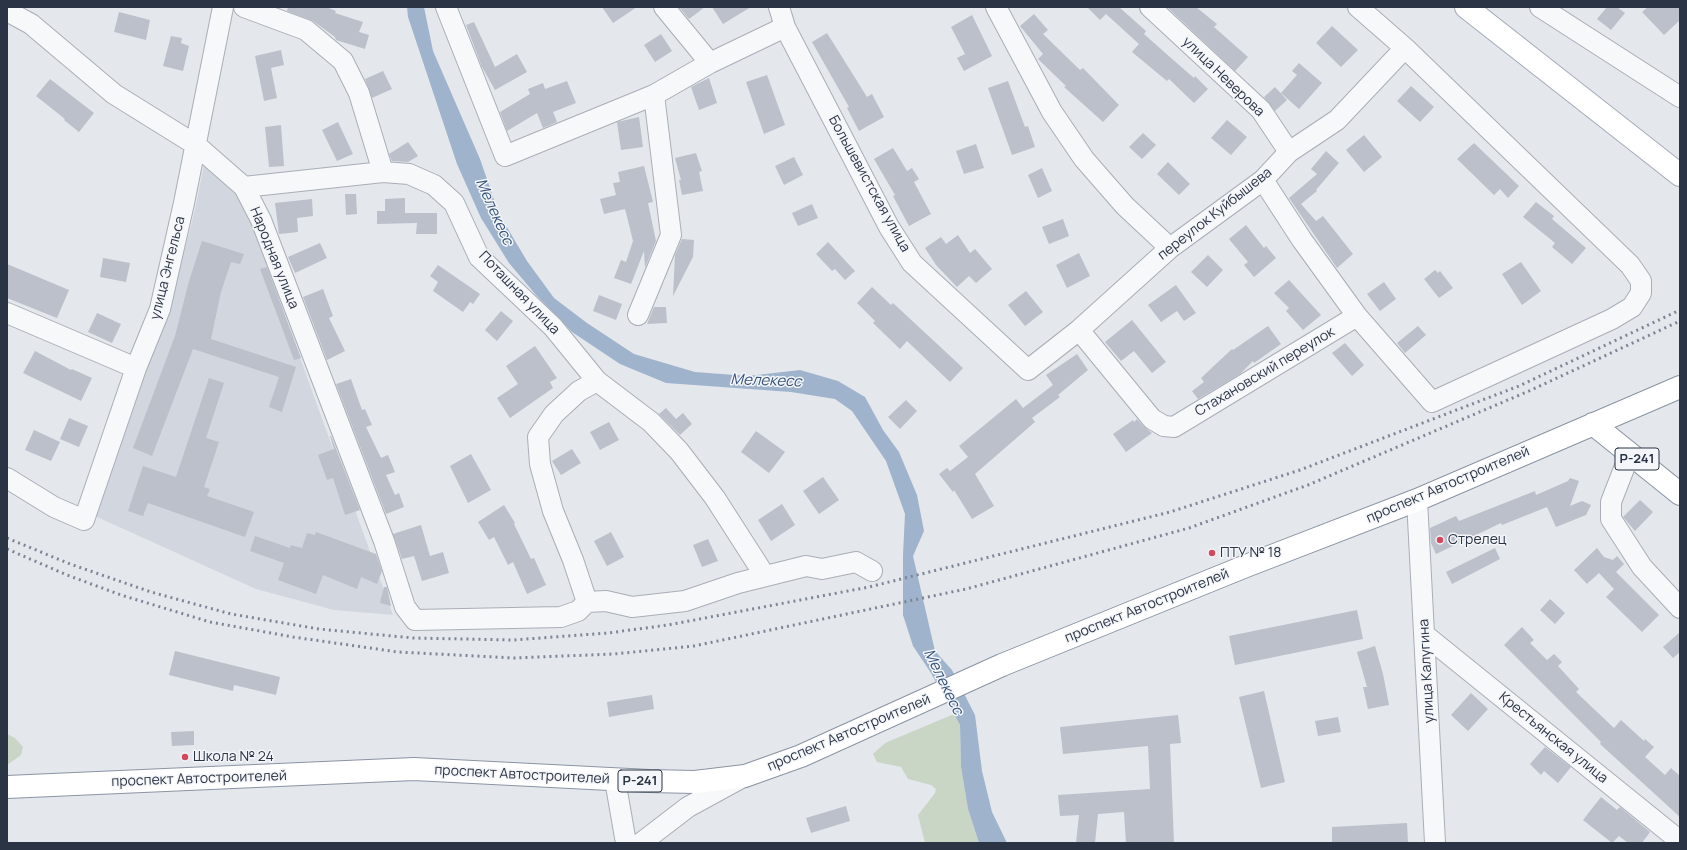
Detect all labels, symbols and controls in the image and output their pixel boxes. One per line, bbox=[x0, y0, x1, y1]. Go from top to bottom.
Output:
street label: улица Неверова bbox=[1178, 34, 1268, 120]
street label: Большевистская улица bbox=[824, 113, 914, 255]
street label: переулок Куйбышева bbox=[1155, 164, 1275, 264]
water label: Мелекесс bbox=[471, 176, 517, 248]
street label: Народная улица bbox=[246, 205, 302, 311]
street label: улица Энгельса bbox=[147, 214, 189, 322]
street label: Поташная улица bbox=[475, 248, 563, 338]
street label: Стахановский переулок bbox=[1192, 324, 1338, 420]
water label: Мелекесс bbox=[730, 371, 802, 391]
street label: проспект Автостроителей bbox=[1364, 443, 1532, 527]
road number: Р-241 bbox=[1615, 448, 1659, 470]
place label: Стрелец bbox=[1448, 532, 1506, 548]
marker: Стрелец bbox=[1435, 535, 1445, 545]
place label: ПТУ № 18 bbox=[1220, 545, 1281, 561]
marker: ПТУ № 18 bbox=[1207, 548, 1217, 558]
street label: проспект Автостроителей bbox=[1062, 565, 1232, 647]
street label: улица Калугина bbox=[1416, 618, 1438, 724]
water label: Мелекесс bbox=[919, 646, 967, 718]
street label: Крестьянская улица bbox=[1495, 689, 1611, 787]
street label: проспект Автостроителей bbox=[765, 691, 933, 775]
place label: Школа № 24 bbox=[193, 749, 274, 765]
marker: Школа № 24 bbox=[180, 752, 190, 762]
street label: проспект Автостроителей bbox=[434, 762, 610, 788]
street label: проспект Автостроителей bbox=[111, 768, 287, 790]
road number: Р-241 bbox=[618, 770, 662, 792]

